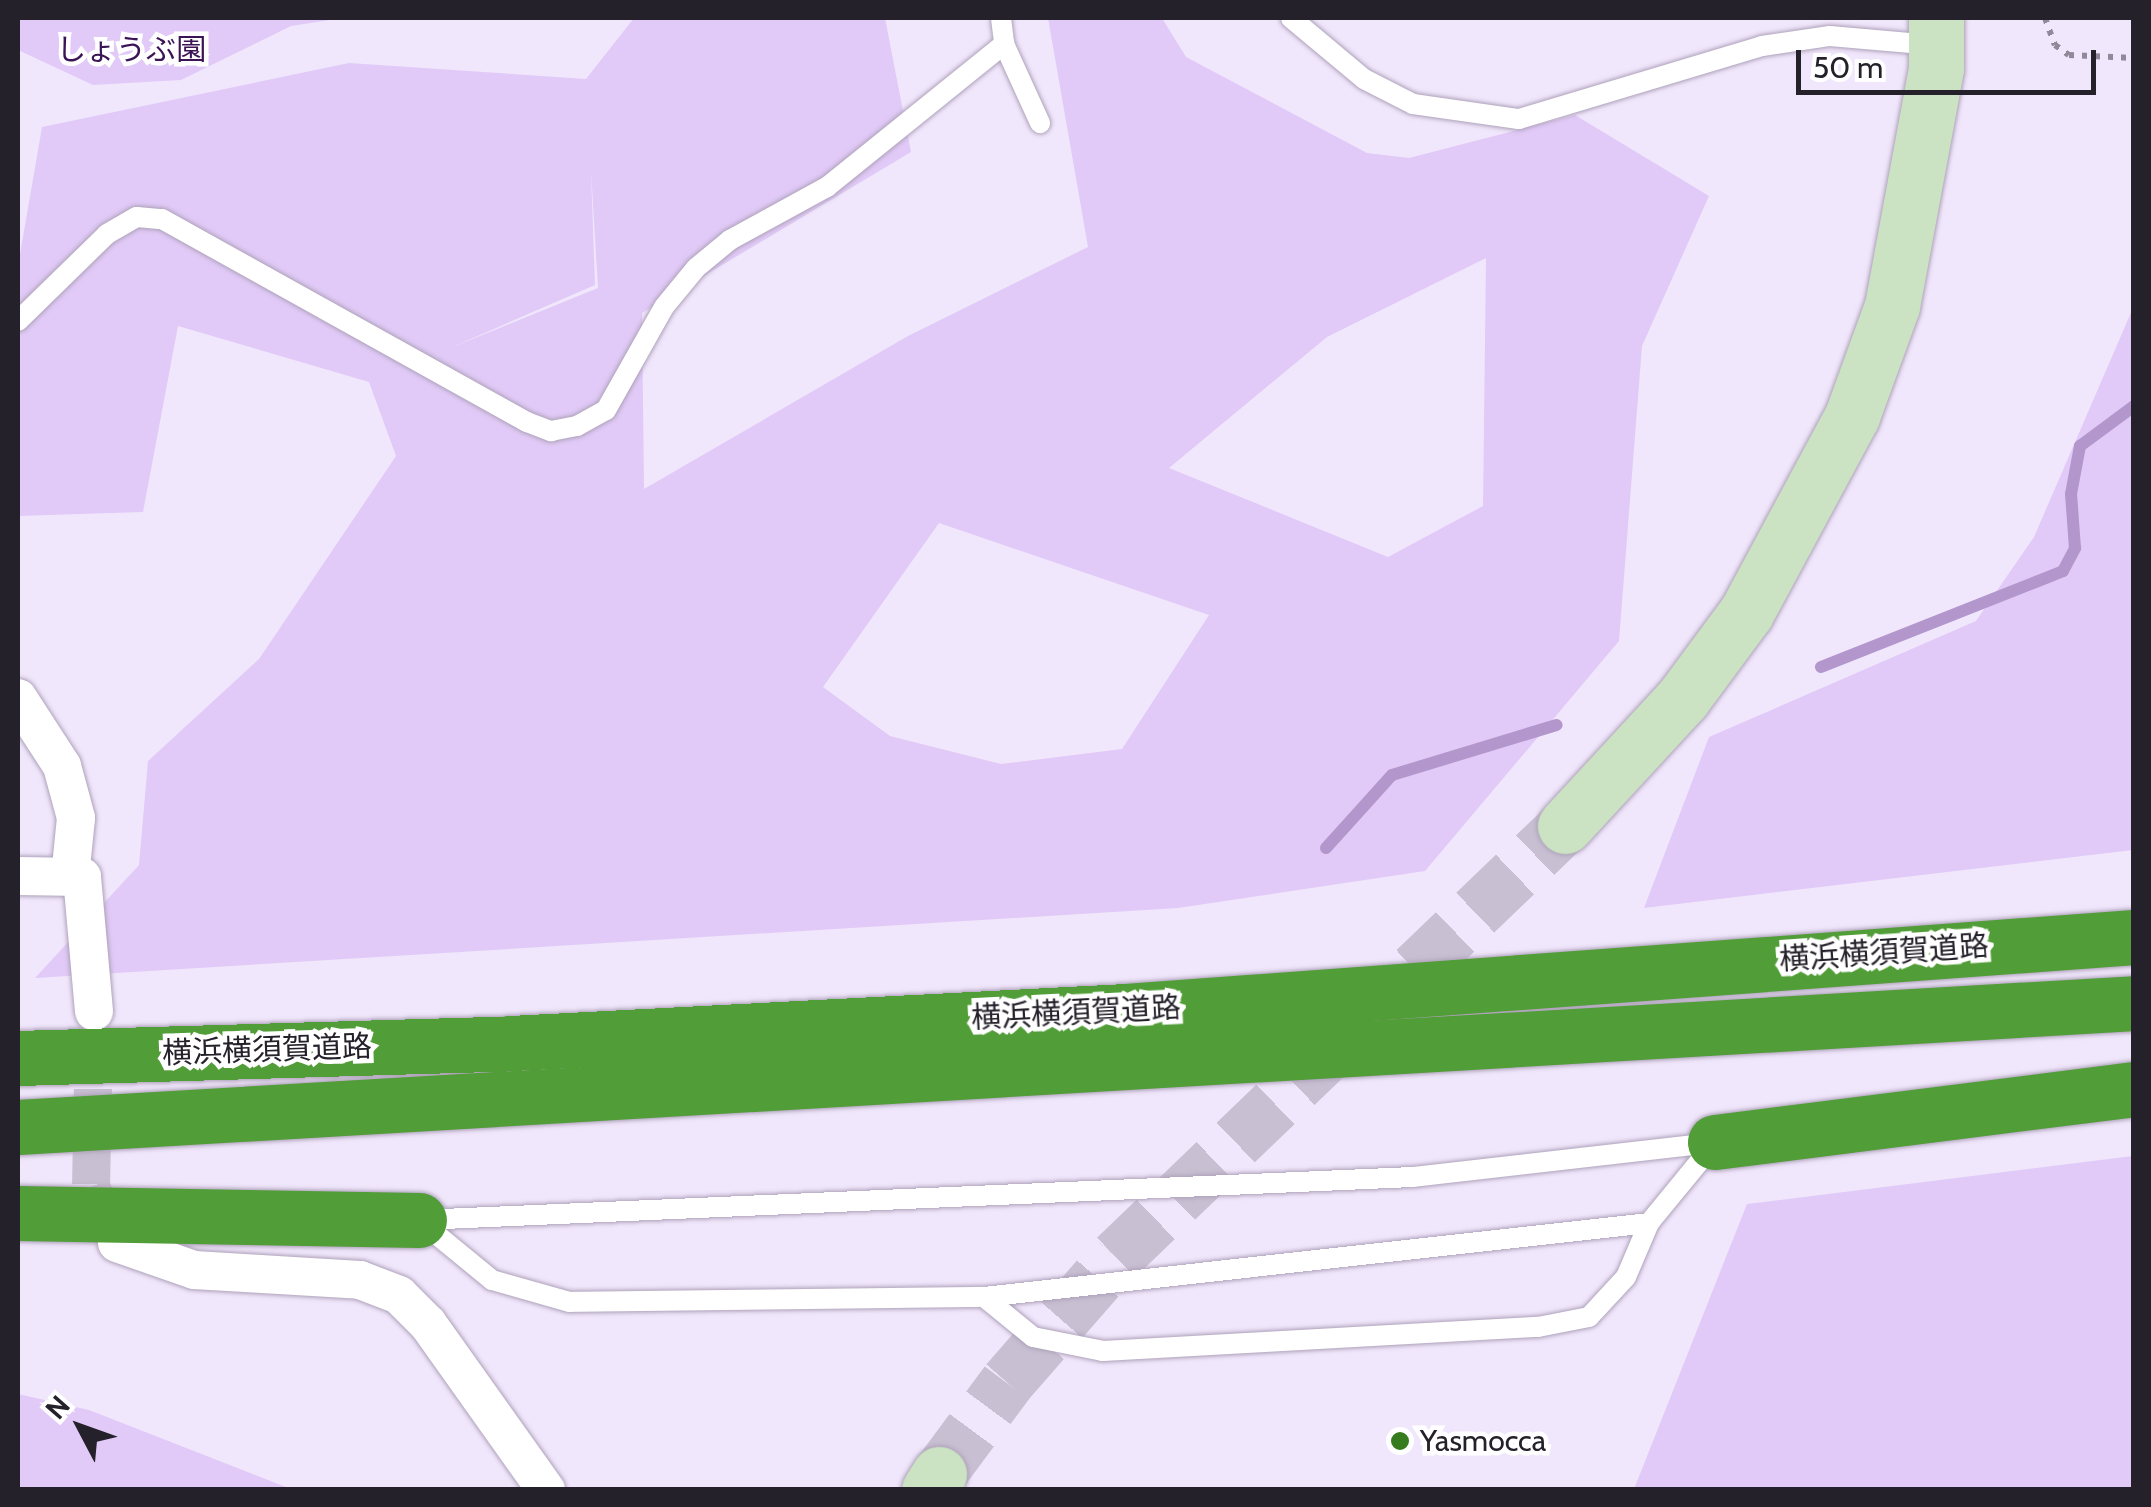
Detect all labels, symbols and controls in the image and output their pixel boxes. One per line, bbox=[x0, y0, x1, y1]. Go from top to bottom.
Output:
scale bar bbox=[1801, 30, 2101, 92]
park label: しょうぶ園 bbox=[56, 32, 206, 68]
text: 50 m bbox=[1813, 49, 1883, 86]
street label: 横浜横須賀道路 bbox=[1778, 928, 1990, 978]
street label: 横浜横須賀道路 bbox=[970, 990, 1182, 1036]
street label: 横浜横須賀道路 bbox=[161, 1028, 373, 1072]
north arrow bbox=[30, 1377, 130, 1477]
text: N bbox=[38, 1389, 77, 1426]
place label: Yasmocca bbox=[1420, 1423, 1546, 1459]
marker: Yasmocca bbox=[1389, 1430, 1411, 1452]

